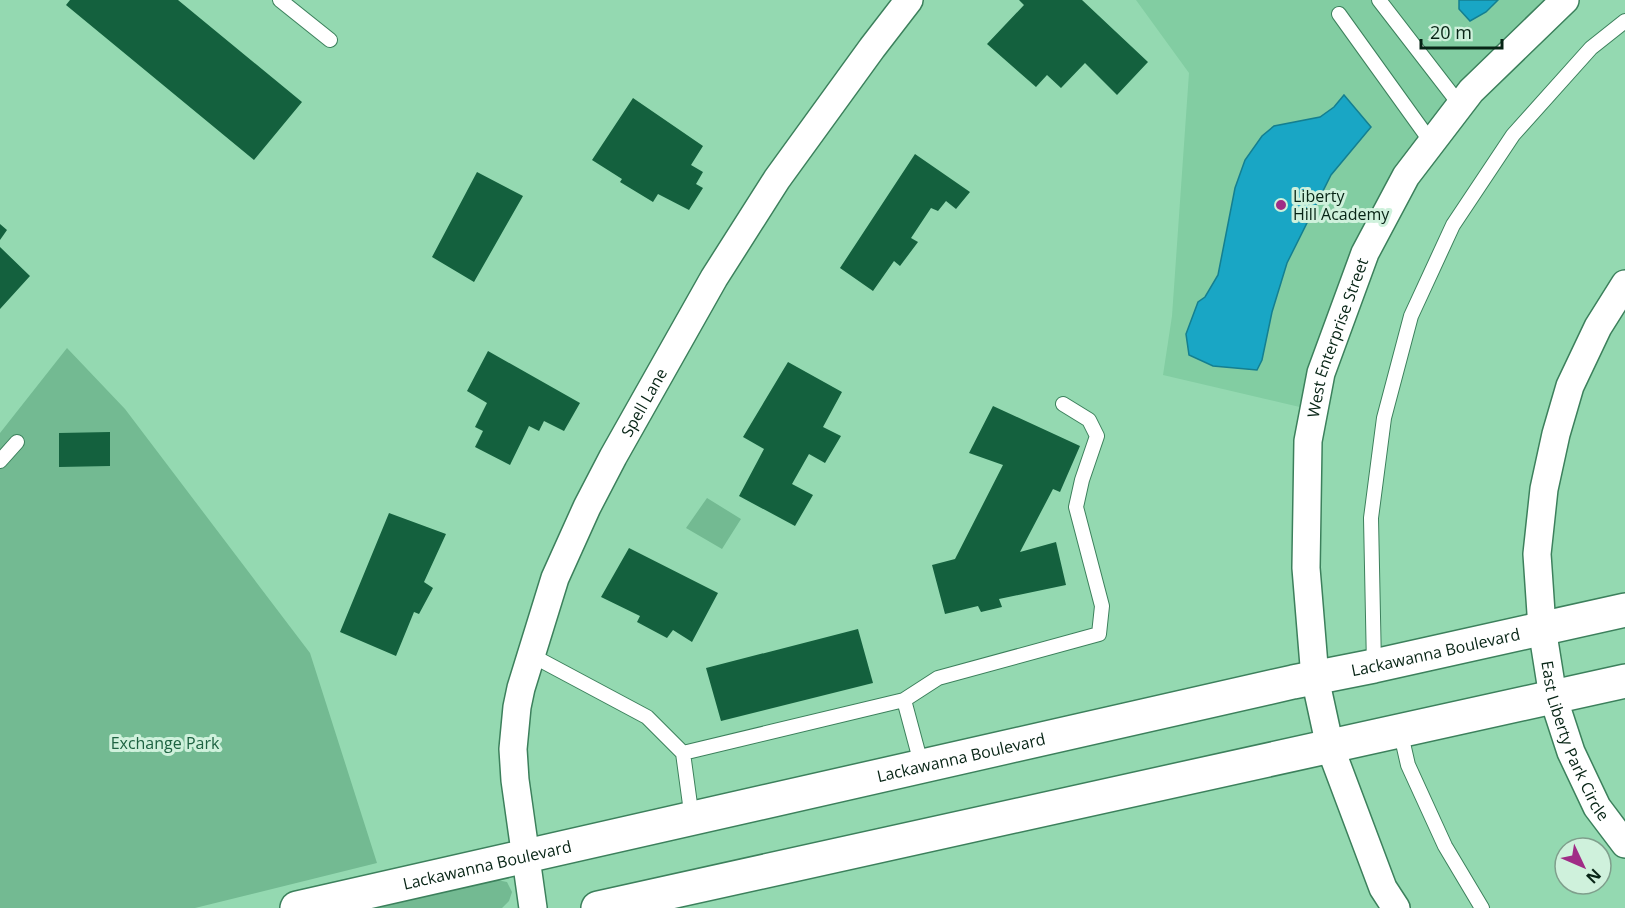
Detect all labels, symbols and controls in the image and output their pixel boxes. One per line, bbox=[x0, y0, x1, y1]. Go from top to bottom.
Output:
scale bar bbox=[1421, 12, 1502, 50]
text: 20 m bbox=[1430, 20, 1472, 44]
place label: Liberty Hill Academy bbox=[1293, 185, 1390, 225]
marker: Liberty Hill Academy bbox=[1274, 198, 1288, 212]
street label: West Enterprise Street bbox=[1302, 255, 1373, 419]
street label: Spell Lane bbox=[616, 364, 672, 441]
street label: Lackawanna Boulevard bbox=[1349, 623, 1522, 681]
street label: East Liberty Park Circle bbox=[1536, 659, 1614, 825]
street label: Lackawanna Boulevard bbox=[875, 728, 1048, 787]
park label: Exchange Park bbox=[111, 732, 220, 754]
street label: Lackawanna Boulevard bbox=[401, 835, 574, 895]
north arrow bbox=[1553, 836, 1613, 896]
text: N bbox=[1581, 864, 1606, 889]

